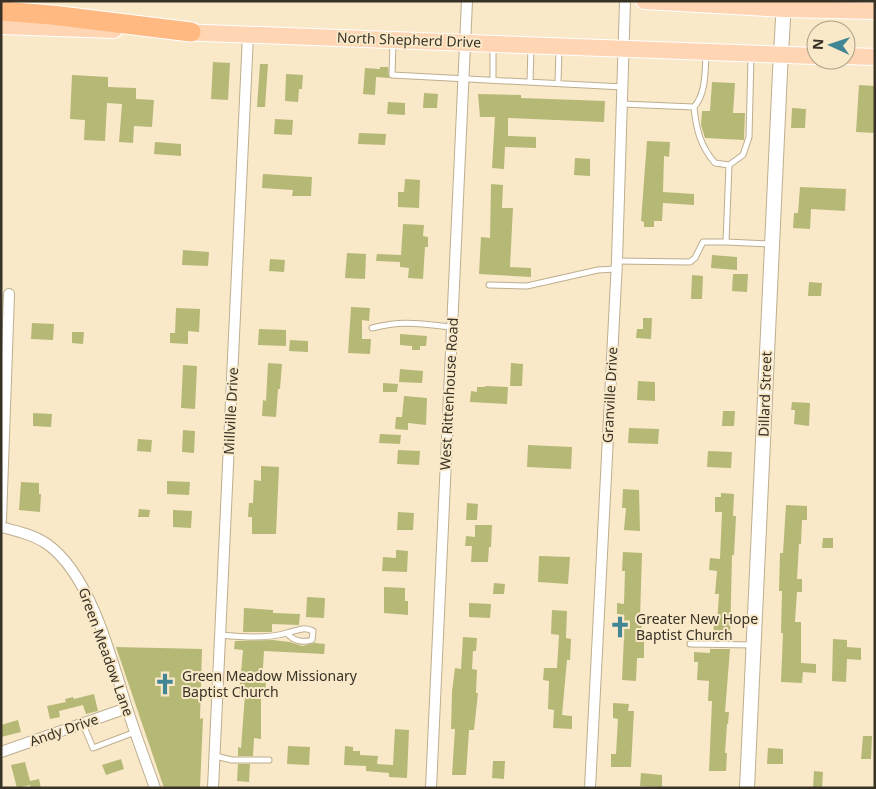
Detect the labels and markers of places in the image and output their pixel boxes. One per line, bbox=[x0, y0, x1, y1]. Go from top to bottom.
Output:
place label: Greater New Hope Baptist Church bbox=[636, 609, 758, 644]
church icon: Greater New Hope Baptist Church bbox=[607, 614, 633, 640]
place label: Green Meadow Missionary Baptist Church bbox=[182, 666, 358, 701]
church icon: Green Meadow Missionary Baptist Church bbox=[152, 671, 178, 697]

